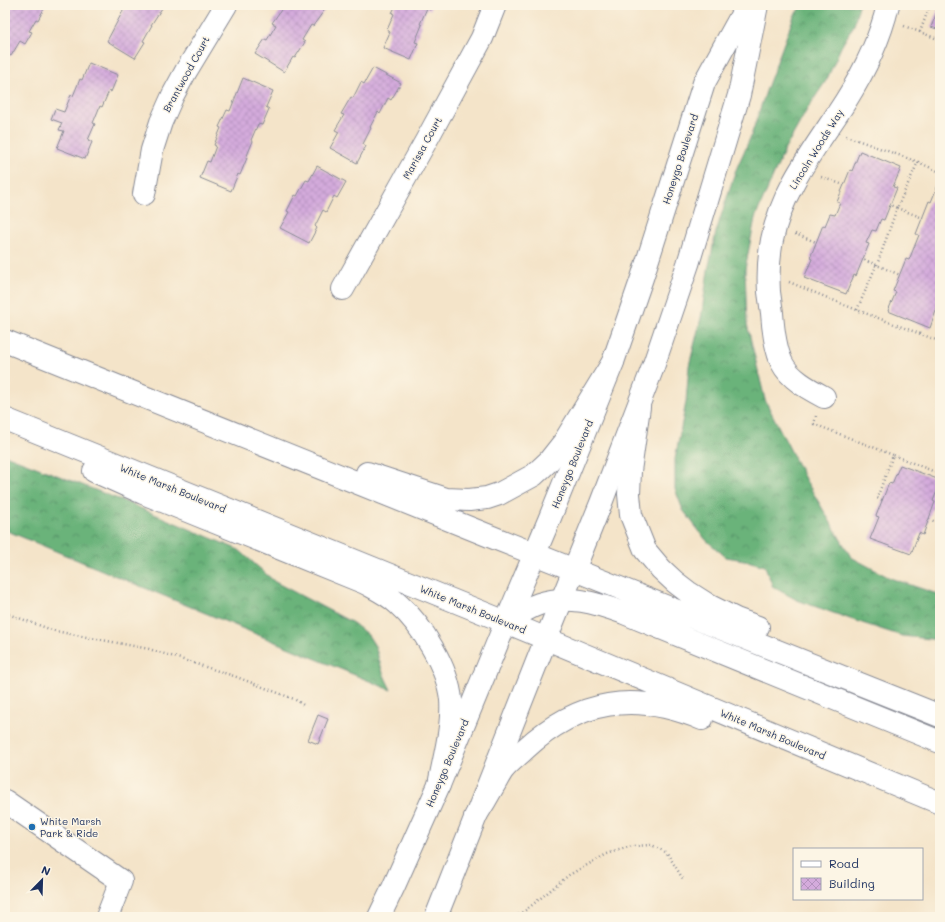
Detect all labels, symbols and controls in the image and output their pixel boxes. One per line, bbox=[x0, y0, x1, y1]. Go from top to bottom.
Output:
street label: Brantwood Court bbox=[159, 34, 213, 114]
street label: Lincoln Woods Way bbox=[786, 106, 846, 192]
street label: Honeygo Boulevard bbox=[659, 112, 701, 206]
street label: Marissa Court bbox=[399, 114, 445, 182]
street label: Honeygo Boulevard bbox=[548, 418, 596, 510]
street label: White Marsh Boulevard bbox=[118, 460, 228, 516]
street label: White Marsh Boulevard bbox=[418, 581, 528, 637]
street label: White Marsh Boulevard bbox=[718, 705, 828, 763]
street label: Honeygo Boulevard bbox=[422, 717, 472, 809]
place label: White Marsh Park & Ride bbox=[40, 814, 101, 840]
marker: White Marsh Park & Ride bbox=[27, 822, 37, 832]
legend bbox=[793, 848, 923, 900]
text: Road bbox=[829, 855, 859, 871]
north arrow bbox=[22, 860, 62, 900]
text: N bbox=[39, 862, 53, 879]
text: Building bbox=[829, 875, 875, 891]

